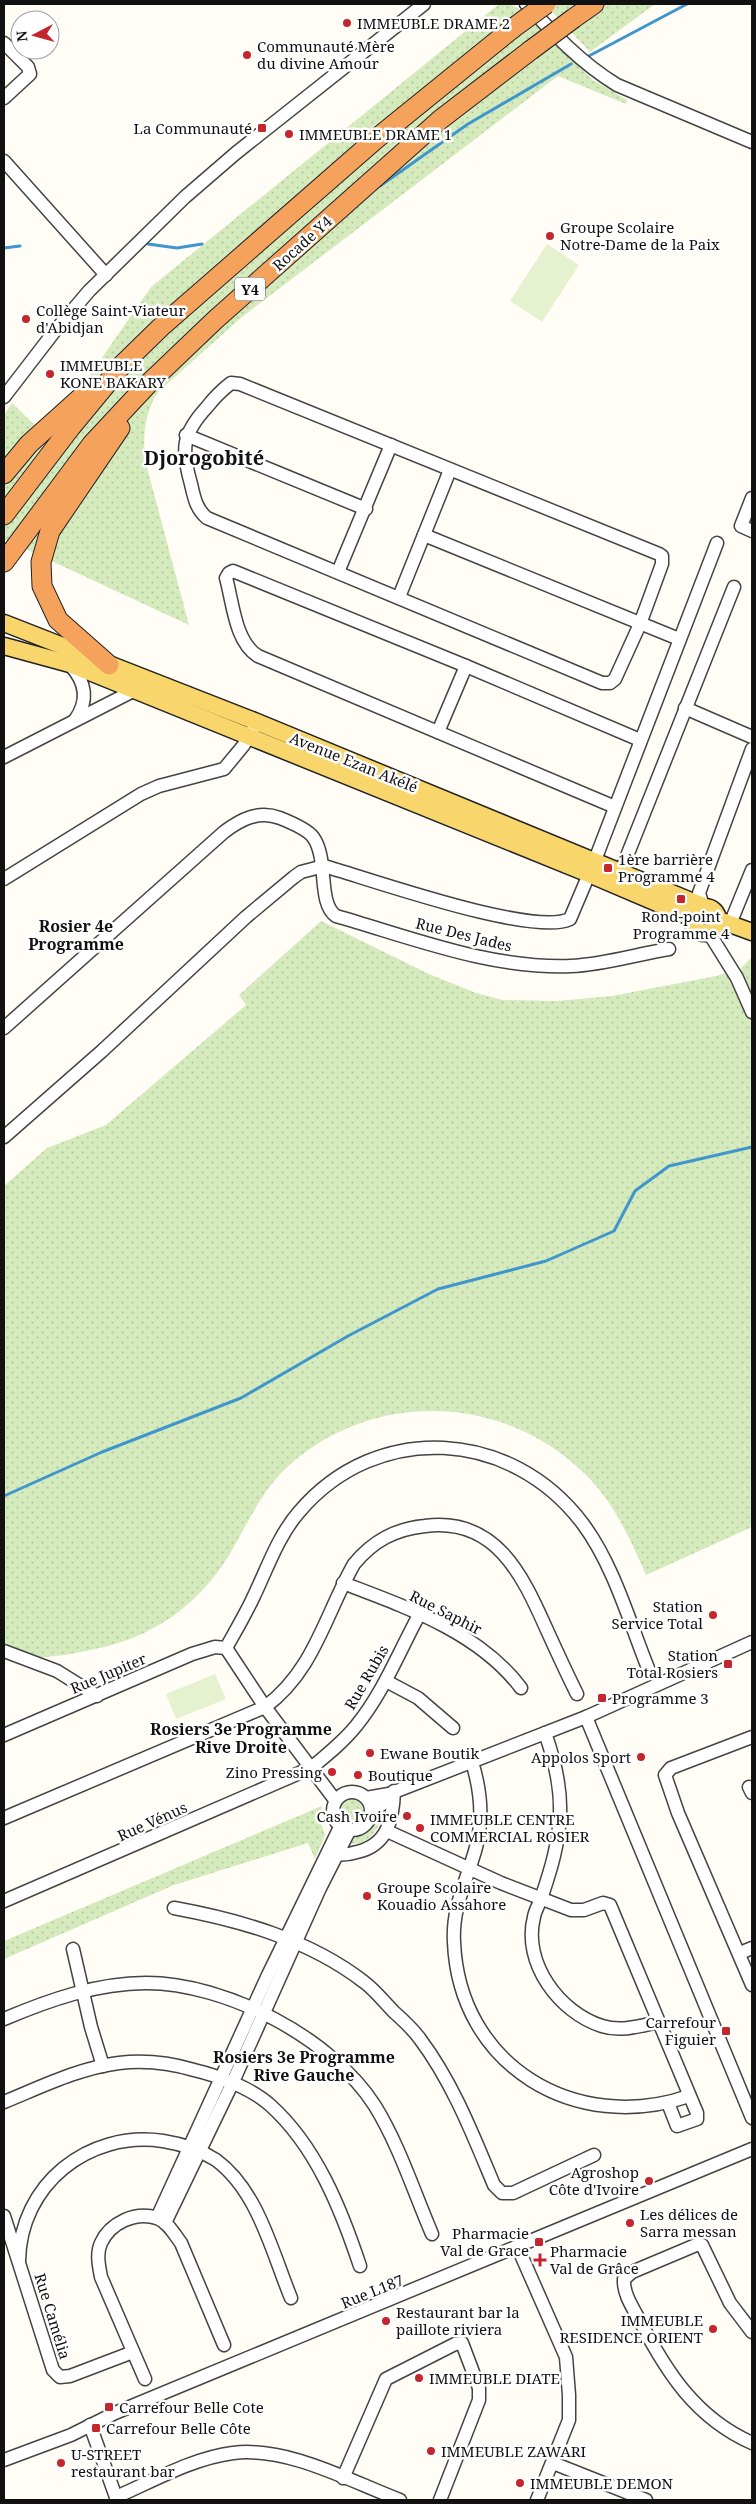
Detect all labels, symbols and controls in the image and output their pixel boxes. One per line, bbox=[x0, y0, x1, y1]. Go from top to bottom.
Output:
north arrow bbox=[10, 10, 60, 60]
place label: IMMEUBLE DRAME 2 bbox=[357, 13, 510, 33]
marker: IMMEUBLE DRAME 2 bbox=[341, 17, 353, 29]
text: N bbox=[12, 30, 32, 43]
place label: Communauté Mère du divine Amour bbox=[257, 36, 395, 73]
marker: Communauté Mère du divine Amour bbox=[241, 49, 253, 61]
place label: La Communauté bbox=[134, 118, 252, 138]
marker: La Communauté bbox=[256, 122, 268, 134]
place label: IMMEUBLE DRAME 1 bbox=[299, 124, 452, 144]
marker: IMMEUBLE DRAME 1 bbox=[283, 128, 295, 140]
street label: Rocade Y4 bbox=[268, 211, 336, 275]
place label: Groupe Scolaire Notre-Dame de la Paix bbox=[560, 217, 720, 254]
marker: Groupe Scolaire Notre-Dame de la Paix bbox=[544, 230, 556, 242]
road number: Y4 bbox=[235, 278, 265, 300]
place label: Collège Saint-Viateur d'Abidjan bbox=[36, 300, 185, 337]
marker: Collège Saint-Viateur d'Abidjan bbox=[20, 313, 32, 325]
place label: IMMEUBLE KONE BAKARY bbox=[60, 355, 167, 392]
marker: IMMEUBLE KONE BAKARY bbox=[44, 368, 56, 380]
district label: Djorogobité bbox=[144, 444, 264, 471]
street label: Avenue Ezan Akélé bbox=[287, 727, 421, 797]
place label: 1ère barrière Programme 4 bbox=[618, 849, 715, 886]
marker: 1ère barrière Programme 4 bbox=[602, 862, 614, 874]
marker: Rond-point Programme 4 bbox=[675, 893, 687, 905]
place label: Rond-point Programme 4 bbox=[633, 906, 730, 943]
street label: Rue Des Jades bbox=[414, 912, 515, 956]
district label: Rosier 4e Programme bbox=[28, 915, 124, 955]
street label: Rue Saphir bbox=[406, 1585, 486, 1639]
place label: Station Service Total bbox=[611, 1596, 703, 1633]
marker: Station Service Total bbox=[707, 1609, 719, 1621]
street label: Rue Rubis bbox=[339, 1641, 393, 1713]
place label: Station Total Rosiers bbox=[627, 1645, 718, 1682]
street label: Rue Jupiter bbox=[67, 1648, 149, 1698]
marker: Station Total Rosiers bbox=[722, 1658, 734, 1670]
place label: Programme 3 bbox=[612, 1688, 709, 1708]
marker: Programme 3 bbox=[596, 1692, 608, 1704]
district label: Rosiers 3e Programme Rive Droite bbox=[150, 1718, 332, 1758]
place label: Ewane Boutik bbox=[380, 1743, 479, 1763]
marker: Ewane Boutik bbox=[364, 1747, 376, 1759]
place label: Appolos Sport bbox=[531, 1747, 631, 1767]
marker: Appolos Sport bbox=[635, 1751, 647, 1763]
place label: Zino Pressing bbox=[226, 1762, 322, 1782]
place label: Boutique bbox=[368, 1765, 433, 1785]
marker: Zino Pressing bbox=[326, 1766, 338, 1778]
marker: Boutique bbox=[352, 1769, 364, 1781]
street label: Rue Vénus bbox=[114, 1797, 190, 1845]
place label: Cash Ivoire bbox=[316, 1806, 397, 1826]
place label: IMMEUBLE CENTRE COMMERCIAL ROSIER bbox=[430, 1809, 590, 1846]
marker: Cash Ivoire bbox=[401, 1810, 413, 1822]
marker: IMMEUBLE CENTRE COMMERCIAL ROSIER bbox=[414, 1822, 426, 1834]
place label: Groupe Scolaire Kouadio Assahore bbox=[377, 1877, 506, 1914]
marker: Groupe Scolaire Kouadio Assahore bbox=[361, 1890, 373, 1902]
place label: Carrefour Figuier bbox=[645, 2012, 716, 2049]
marker: Carrefour Figuier bbox=[720, 2025, 732, 2037]
district label: Rosiers 3e Programme Rive Gauche bbox=[213, 2046, 395, 2086]
place label: Agroshop Côte d'Ivoire bbox=[549, 2162, 639, 2199]
marker: Agroshop Côte d'Ivoire bbox=[643, 2175, 655, 2187]
place label: Les délices de Sarra messan bbox=[640, 2204, 738, 2241]
marker: Les délices de Sarra messan bbox=[624, 2217, 636, 2229]
place label: Pharmacie Val de Grace bbox=[440, 2223, 529, 2260]
marker: Pharmacie Val de Grace bbox=[533, 2236, 545, 2248]
place label: Pharmacie Val de Grâce bbox=[550, 2241, 639, 2278]
marker: Pharmacie Val de Grâce bbox=[534, 2254, 546, 2266]
street label: Rue L187 bbox=[338, 2269, 406, 2313]
street label: Rue Camélia bbox=[30, 2270, 76, 2362]
place label: Restaurant bar la paillote riviera bbox=[396, 2302, 520, 2339]
place label: IMMEUBLE RESIDENCE ORIENT bbox=[560, 2310, 703, 2347]
marker: Restaurant bar la paillote riviera bbox=[380, 2315, 392, 2327]
marker: IMMEUBLE RESIDENCE ORIENT bbox=[707, 2323, 719, 2335]
place label: IMMEUBLE DIATE bbox=[429, 2368, 560, 2388]
marker: IMMEUBLE DIATE bbox=[413, 2372, 425, 2384]
place label: Carrefour Belle Cote bbox=[119, 2397, 264, 2417]
marker: Carrefour Belle Cote bbox=[103, 2401, 115, 2413]
place label: Carrefour Belle Côte bbox=[106, 2418, 251, 2438]
marker: Carrefour Belle Côte bbox=[90, 2422, 102, 2434]
place label: IMMEUBLE ZAWARI bbox=[441, 2441, 586, 2461]
place label: U-STREET restaurant bar bbox=[71, 2444, 175, 2481]
marker: IMMEUBLE ZAWARI bbox=[425, 2445, 437, 2457]
marker: U-STREET restaurant bar bbox=[55, 2457, 67, 2469]
place label: IMMEUBLE DEMON bbox=[530, 2473, 674, 2493]
marker: IMMEUBLE DEMON bbox=[514, 2477, 526, 2489]

